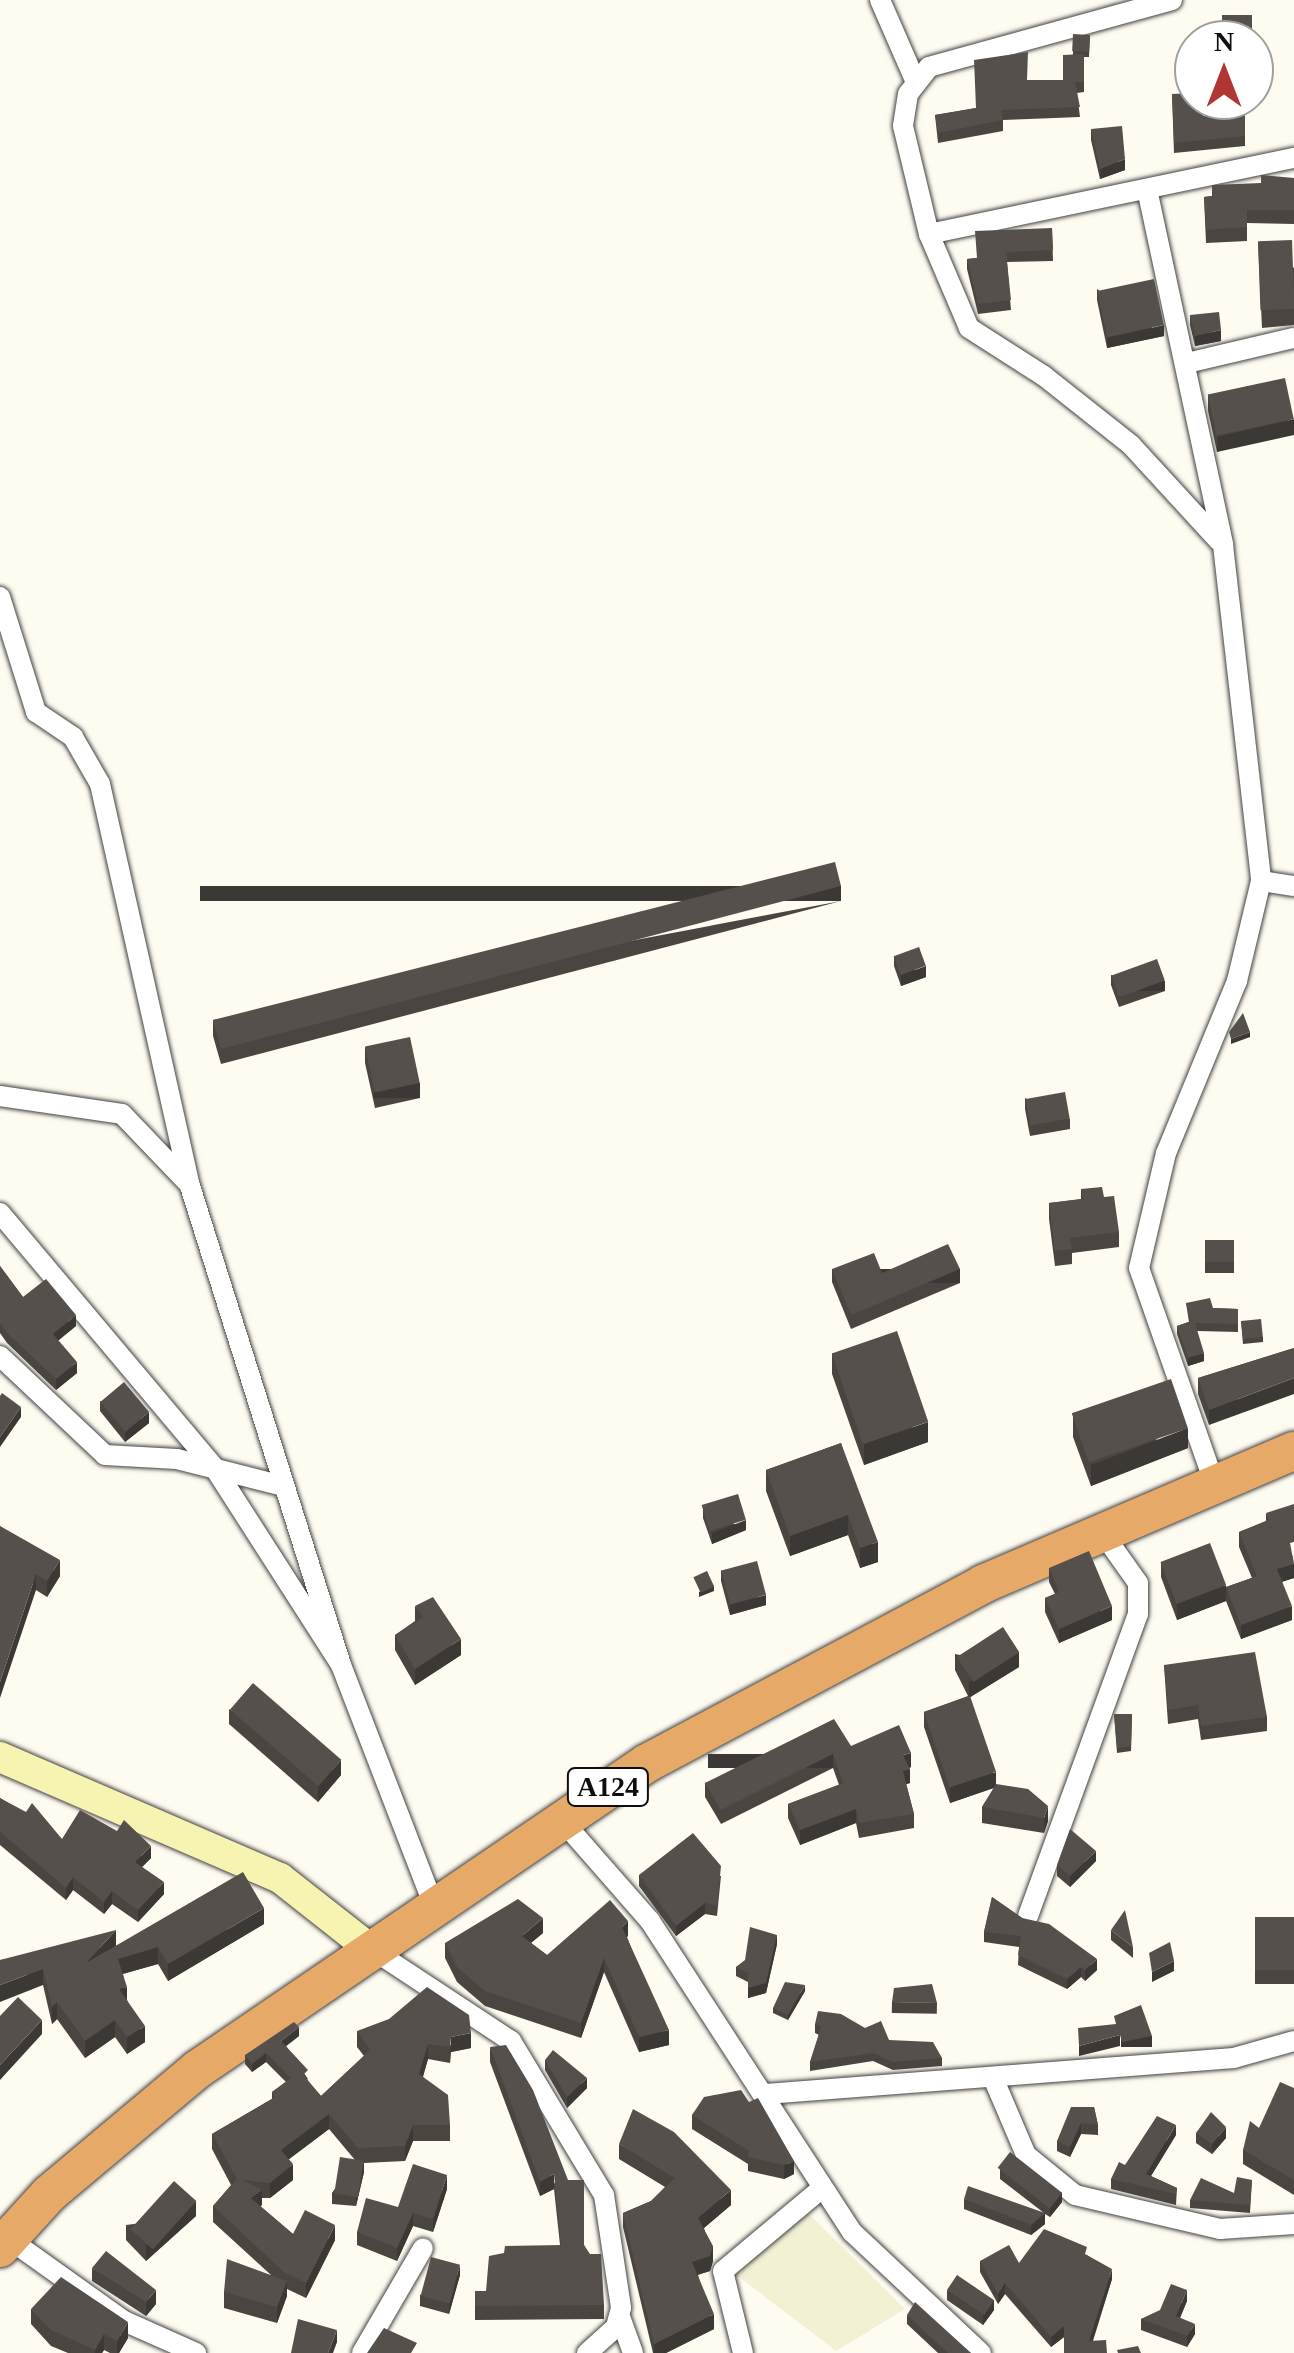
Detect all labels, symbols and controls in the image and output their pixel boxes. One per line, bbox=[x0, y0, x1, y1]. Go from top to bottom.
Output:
north arrow bbox=[1174, 20, 1274, 120]
text: N bbox=[1214, 26, 1234, 57]
road number: A124 bbox=[566, 1764, 650, 1810]

